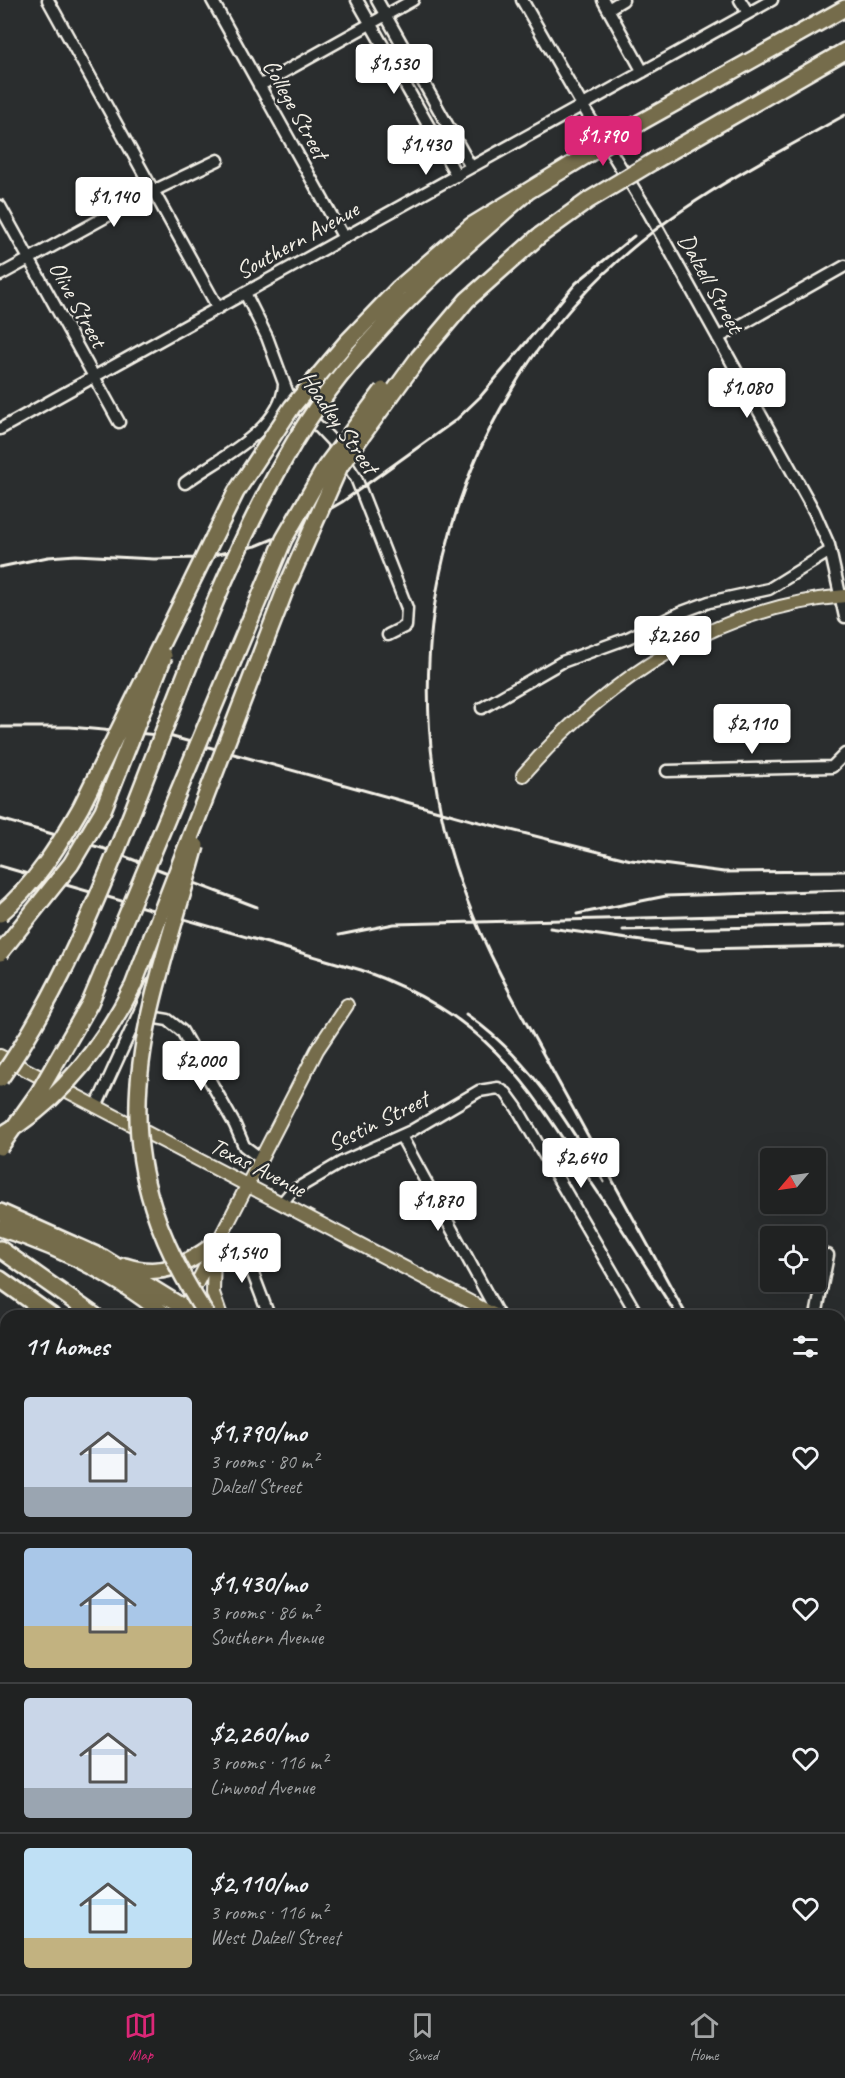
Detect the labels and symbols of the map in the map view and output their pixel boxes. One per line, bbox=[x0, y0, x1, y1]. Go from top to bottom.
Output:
pin: $1,530 bbox=[345, 44, 443, 95]
street label: College Street bbox=[256, 54, 337, 167]
pin: $1,790 bbox=[554, 116, 652, 167]
pin: $1,430 bbox=[377, 125, 475, 176]
pin: $1,140 bbox=[65, 177, 163, 228]
street label: Southern Avenue bbox=[230, 193, 366, 286]
street label: Dalzell Street bbox=[671, 228, 752, 340]
street label: Olive Street bbox=[42, 255, 115, 354]
street label: Hoadley Street bbox=[293, 365, 387, 482]
pin: $1,080 bbox=[698, 368, 796, 419]
pin: $2,260 bbox=[624, 616, 722, 667]
pin: $2,110 bbox=[703, 704, 801, 755]
pin: $2,000 bbox=[152, 1041, 250, 1092]
street label: Sestin Street bbox=[323, 1082, 436, 1158]
street label: Texas Avenue bbox=[205, 1130, 313, 1205]
pin: $2,640 bbox=[532, 1138, 630, 1189]
north arrow bbox=[760, 1148, 826, 1214]
pin: $1,870 bbox=[389, 1181, 487, 1232]
pin: $1,540 bbox=[193, 1233, 291, 1284]

